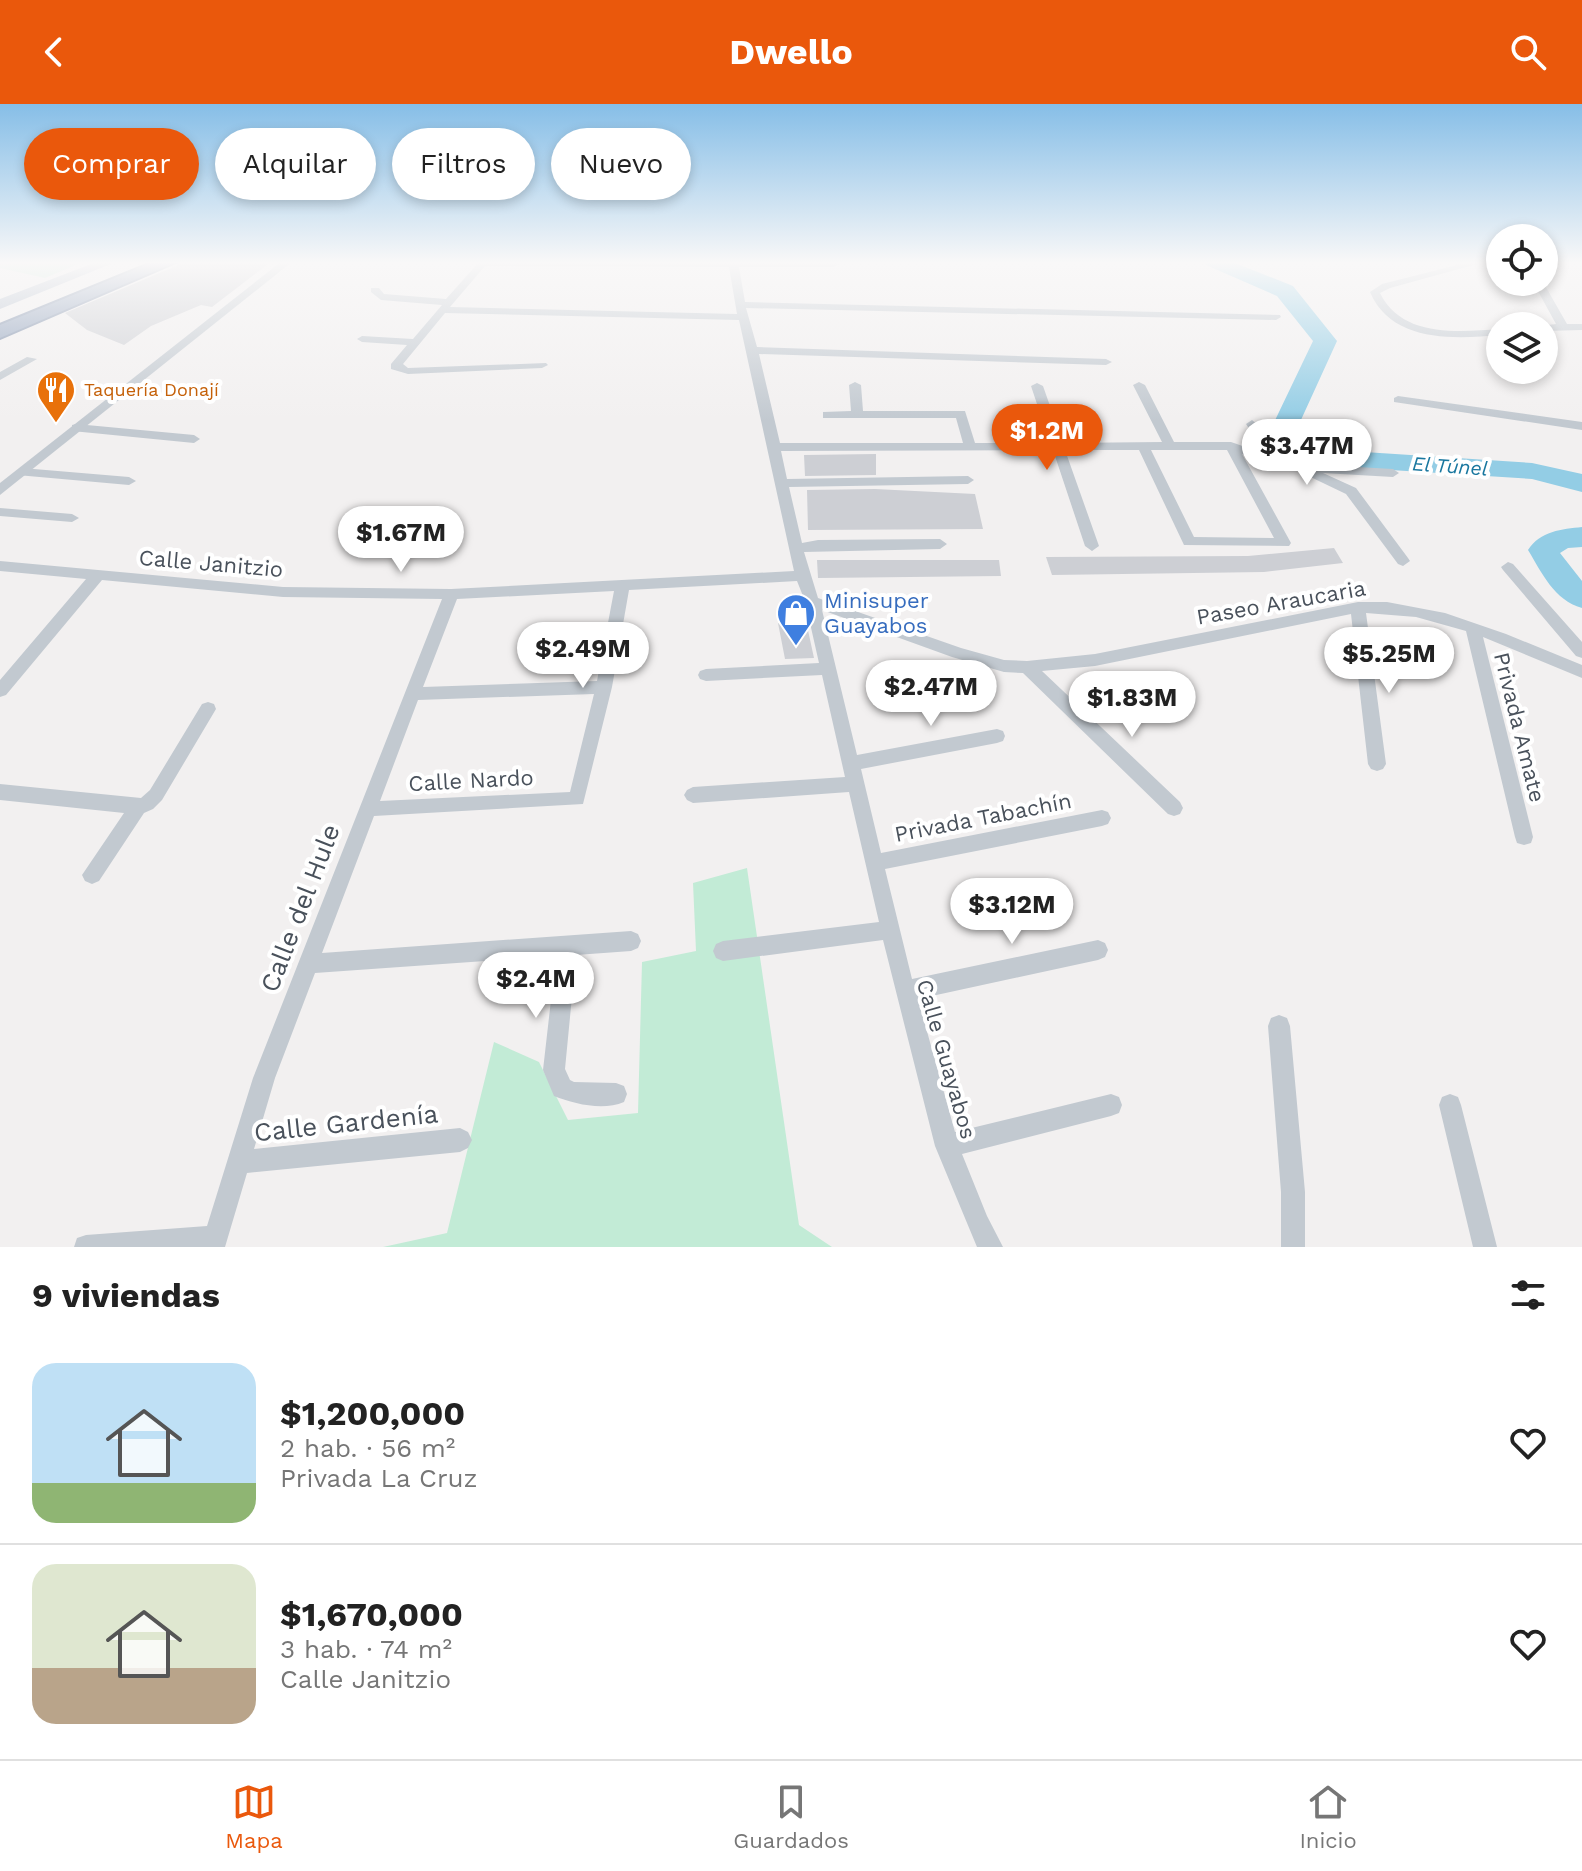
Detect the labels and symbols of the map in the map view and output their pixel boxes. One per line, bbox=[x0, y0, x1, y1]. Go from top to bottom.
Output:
restaurant icon: Taquería Donají bbox=[35, 369, 77, 424]
place label: Taquería Donají bbox=[84, 379, 219, 400]
pin: $1.2M bbox=[991, 404, 1103, 472]
pin: $3.47M bbox=[1242, 419, 1372, 487]
water label: El Túnel bbox=[1411, 451, 1489, 481]
pin: $1.67M bbox=[336, 506, 466, 574]
street label: Calle Janitzio bbox=[138, 545, 284, 582]
street label: Paseo Araucaria bbox=[1195, 575, 1368, 630]
place label: Minisuper Guayabos bbox=[824, 588, 929, 638]
shop icon: Minisuper Guayabos bbox=[775, 592, 817, 647]
pin: $2.49M bbox=[518, 622, 648, 690]
pin: $5.25M bbox=[1324, 627, 1454, 695]
street label: Privada Amate bbox=[1489, 650, 1550, 805]
pin: $2.47M bbox=[866, 660, 996, 728]
pin: $1.83M bbox=[1067, 671, 1197, 739]
street label: Calle Nardo bbox=[408, 765, 534, 796]
street label: Privada Tabachín bbox=[893, 788, 1074, 847]
street label: Calle del Hule bbox=[254, 820, 346, 996]
pin: $3.12M bbox=[947, 878, 1077, 946]
pin: $2.4M bbox=[480, 952, 592, 1020]
street label: Calle Guayabos bbox=[912, 977, 981, 1142]
street label: Calle Gardenía bbox=[252, 1098, 440, 1148]

